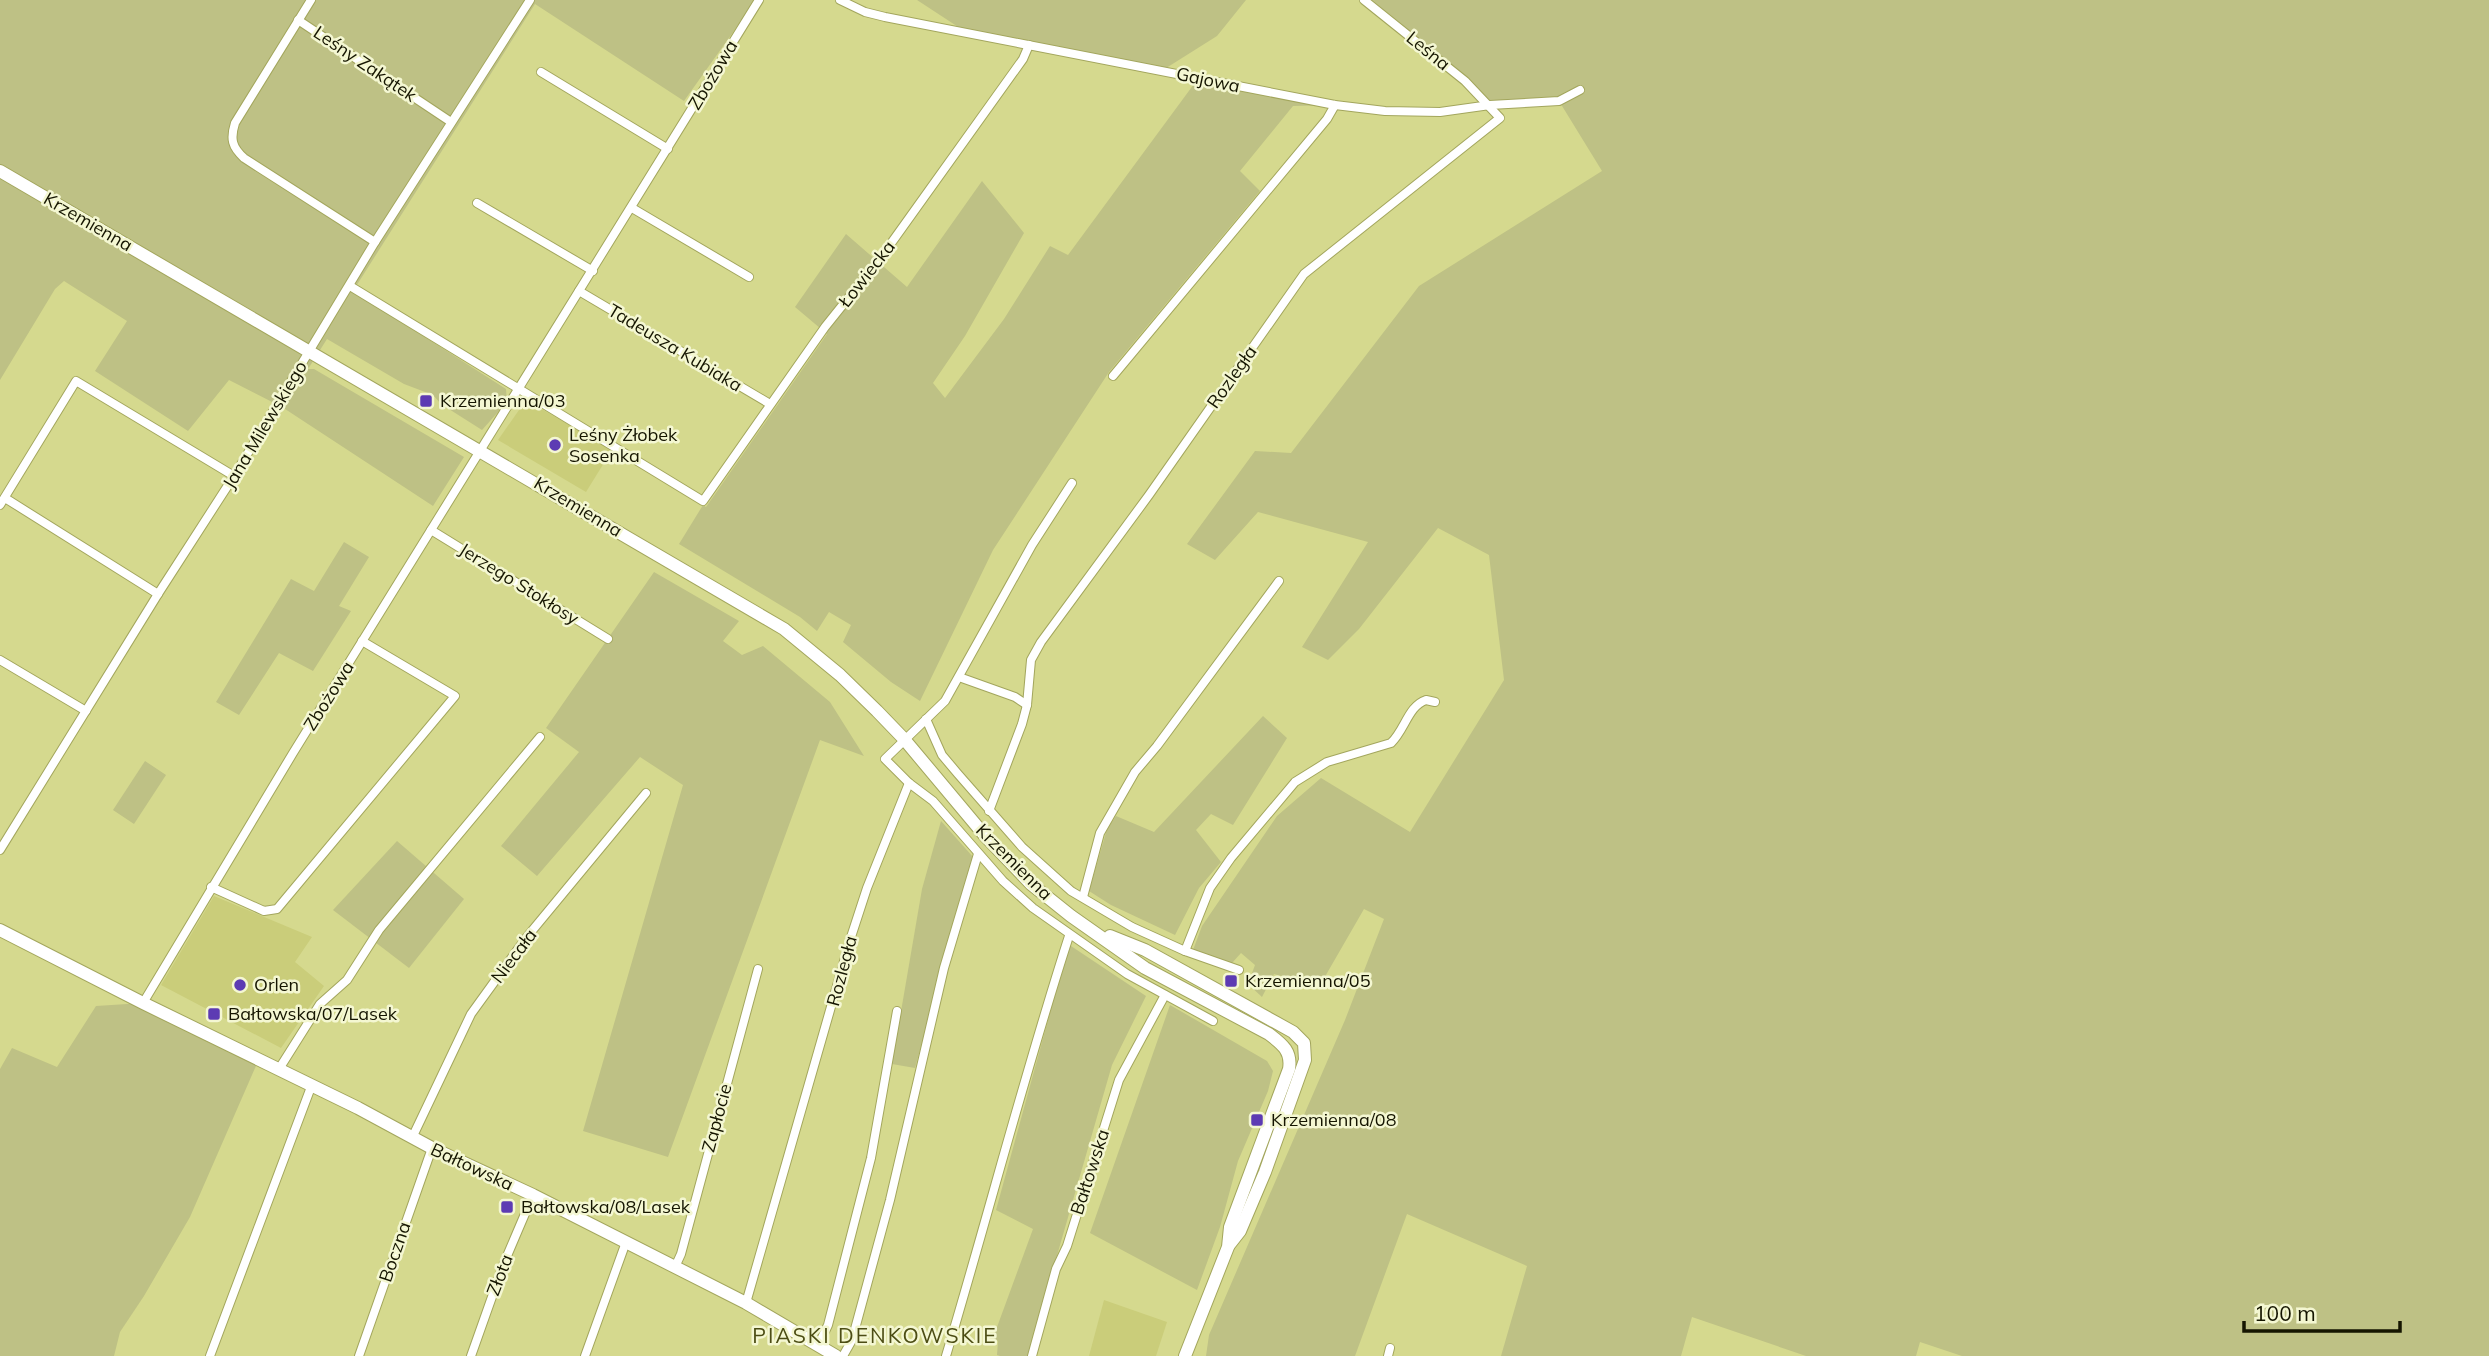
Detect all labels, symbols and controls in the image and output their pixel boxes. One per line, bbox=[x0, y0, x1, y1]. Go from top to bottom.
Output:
street label: Leśny Zakątek bbox=[309, 21, 422, 107]
street label: Leśna bbox=[1402, 26, 1455, 75]
street label: Zbożowa bbox=[683, 36, 742, 114]
street label: Gajowa bbox=[1174, 62, 1242, 97]
street label: Krzemienna bbox=[40, 187, 137, 256]
street label: Łowiecka bbox=[833, 236, 900, 312]
street label: Tadeusza Kubiaka bbox=[604, 298, 746, 397]
street label: Rozległa bbox=[1202, 341, 1262, 413]
street label: Jana Milewskiego bbox=[217, 357, 312, 493]
place label: Krzemienna/03 bbox=[440, 389, 565, 412]
marker: Krzemienna/03 bbox=[418, 393, 434, 409]
place label: Leśny Żłobek Sosenka bbox=[569, 423, 678, 467]
marker: Leśny Żłobek Sosenka bbox=[547, 437, 563, 453]
street label: Krzemienna bbox=[530, 471, 626, 542]
street label: Jerzego Stokłosy bbox=[455, 538, 584, 630]
street label: Zbożowa bbox=[298, 657, 359, 735]
street label: Krzemienna bbox=[971, 819, 1057, 905]
street label: Niecała bbox=[486, 924, 542, 987]
street label: Rozległa bbox=[821, 933, 862, 1009]
place label: Krzemienna/05 bbox=[1245, 969, 1371, 992]
place label: Orlen bbox=[254, 973, 299, 996]
marker: Krzemienna/05 bbox=[1223, 973, 1239, 989]
marker: Orlen bbox=[232, 977, 248, 993]
place label: Bałtowska/07/Lasek bbox=[228, 1002, 398, 1025]
marker: Bałtowska/07/Lasek bbox=[206, 1006, 222, 1022]
street label: Zapłocie bbox=[696, 1081, 737, 1155]
place label: Krzemienna/08 bbox=[1271, 1108, 1396, 1131]
marker: Krzemienna/08 bbox=[1249, 1112, 1265, 1128]
street label: Bałtowska bbox=[1065, 1126, 1114, 1217]
street label: Bałtowska bbox=[427, 1137, 517, 1196]
place label: Bałtowska/08/Lasek bbox=[521, 1195, 691, 1218]
marker: Bałtowska/08/Lasek bbox=[499, 1199, 515, 1215]
street label: Boczna bbox=[374, 1219, 416, 1285]
street label: Złota bbox=[481, 1251, 518, 1299]
scale bar bbox=[2244, 1290, 2400, 1334]
text: 100 m bbox=[2254, 1300, 2316, 1326]
district label: PIASKI DENKOWSKIE bbox=[752, 1322, 998, 1348]

